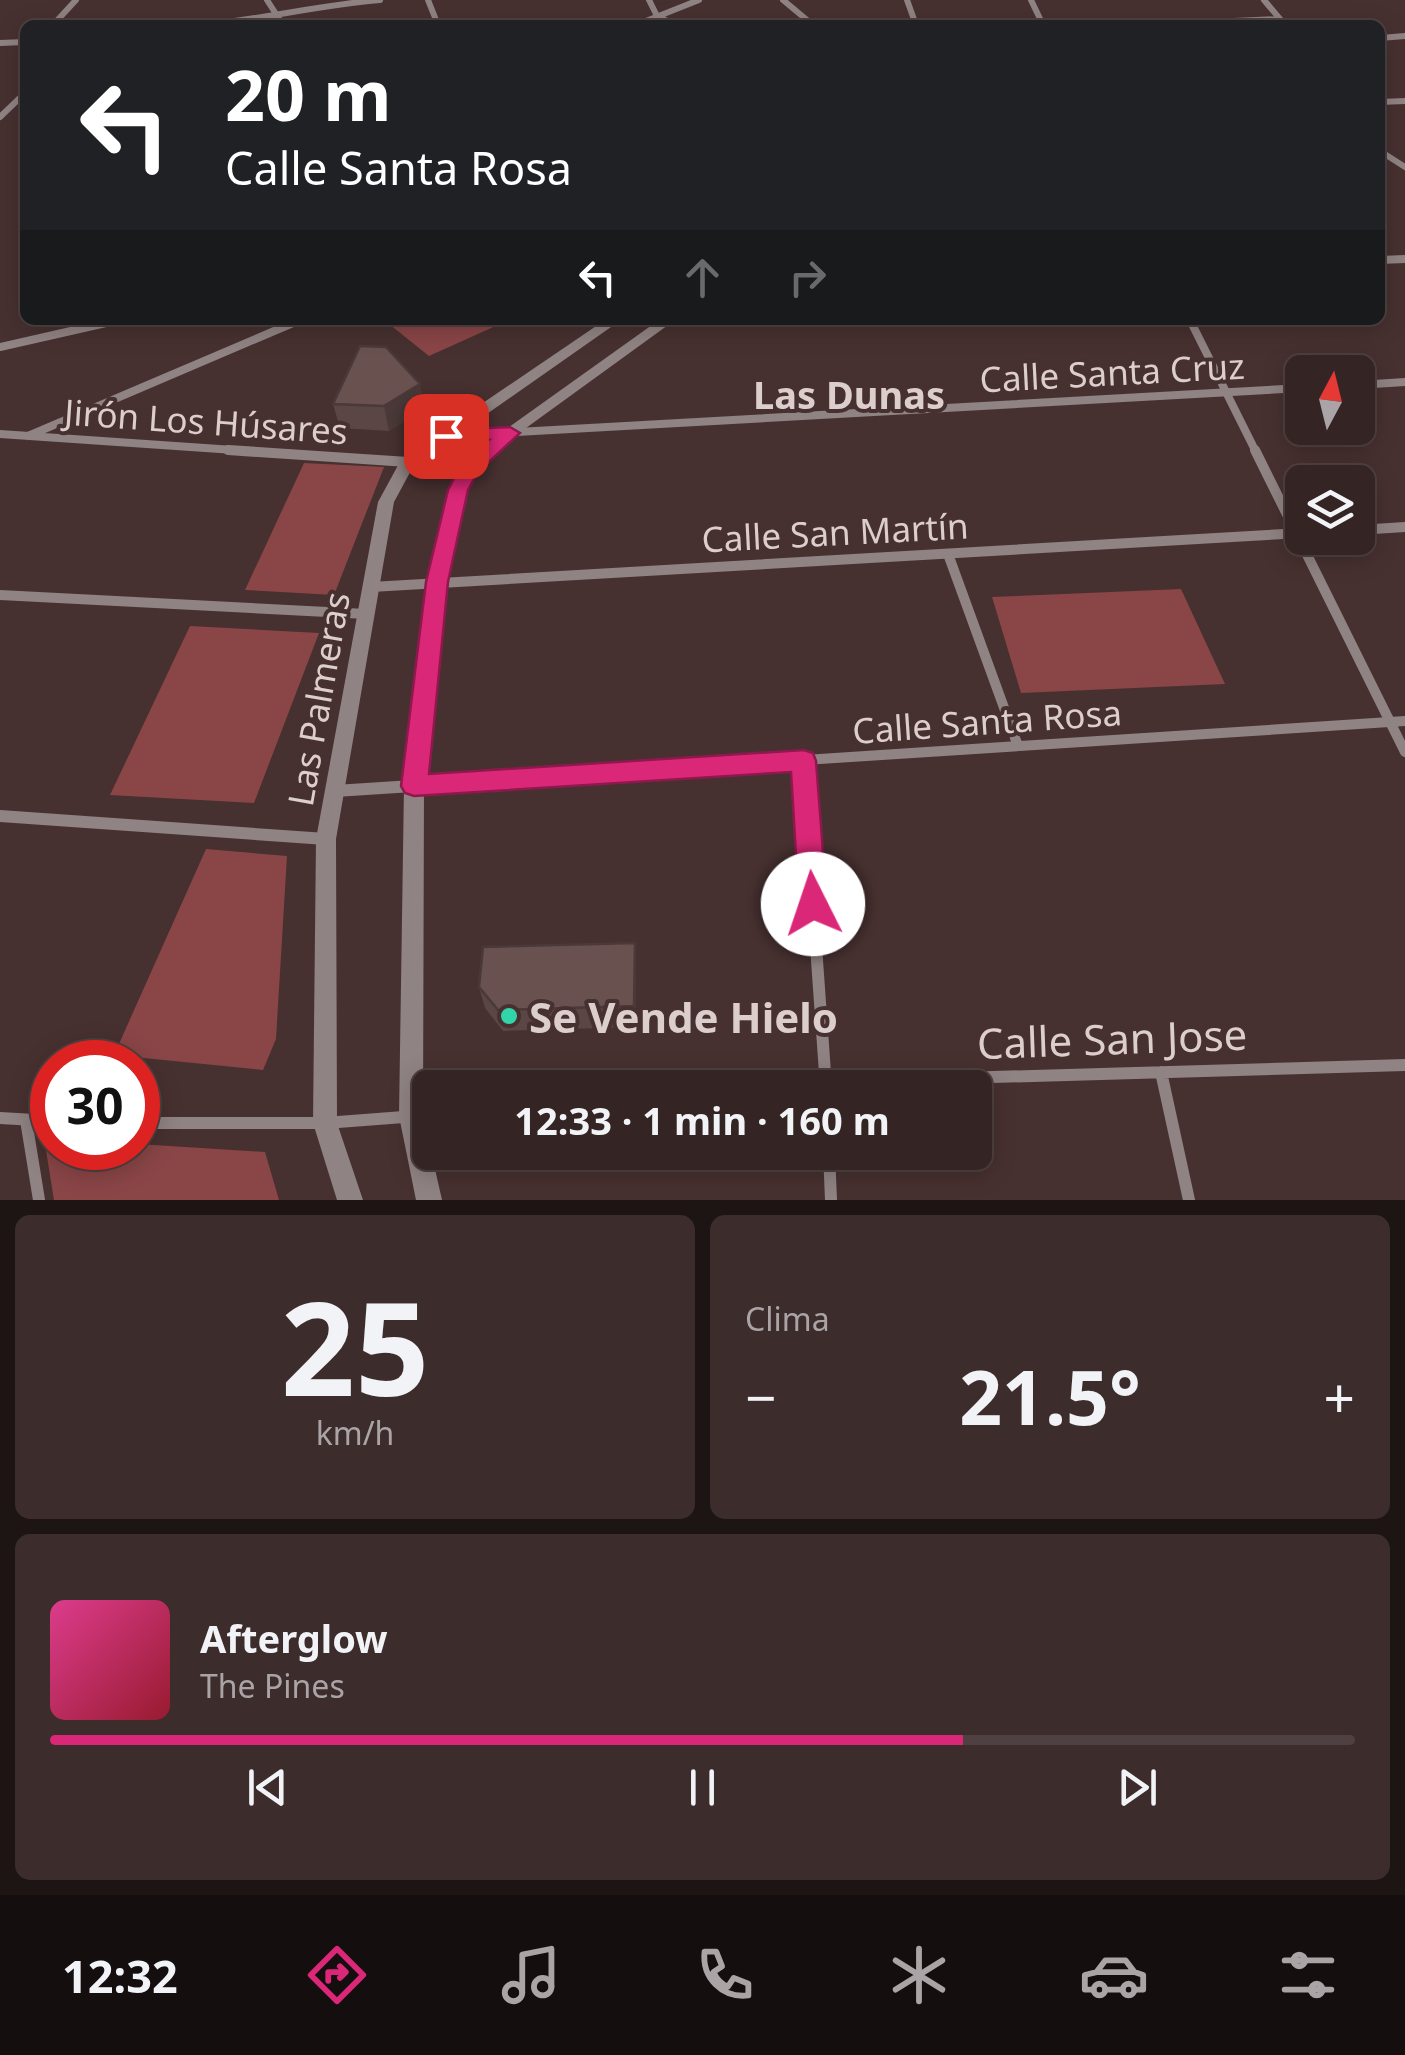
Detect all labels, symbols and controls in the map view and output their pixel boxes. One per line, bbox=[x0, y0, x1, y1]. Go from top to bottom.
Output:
text: 20 m bbox=[225, 46, 392, 142]
icon: left bbox=[60, 60, 190, 190]
text: Calle Santa Rosa bbox=[225, 137, 572, 198]
icon: left bbox=[570, 250, 625, 305]
icon: ahead bbox=[675, 250, 730, 305]
icon: right bbox=[780, 250, 835, 305]
street label: Calle Santa Cruz bbox=[978, 342, 1246, 402]
north arrow bbox=[1285, 355, 1375, 445]
map controls bbox=[1285, 355, 1375, 555]
district label: Las Dunas bbox=[753, 368, 945, 420]
street label: Jirón Los Húsares bbox=[60, 387, 349, 454]
pin bbox=[404, 394, 489, 479]
icon: arrive bbox=[419, 409, 474, 464]
button: layers bbox=[1285, 465, 1375, 555]
street label: Calle San Martín bbox=[700, 502, 970, 562]
street label: Las Palmeras bbox=[276, 588, 360, 810]
street label: Calle Santa Rosa bbox=[851, 688, 1123, 754]
position arrow bbox=[761, 852, 865, 956]
place label: Se Vende Hielo bbox=[529, 988, 838, 1045]
marker: Se Vende Hielo bbox=[498, 1005, 520, 1027]
street label: Calle San Jose bbox=[976, 1005, 1248, 1071]
speed limit sign: 30 bbox=[30, 1040, 160, 1170]
text: 12:33 · 1 min · 160 m bbox=[514, 1094, 890, 1146]
text: 25 bbox=[281, 1257, 429, 1434]
text: Clima bbox=[745, 1297, 830, 1340]
text: 21.5° bbox=[959, 1345, 1141, 1447]
text: − bbox=[745, 1359, 776, 1434]
text: + bbox=[1324, 1359, 1355, 1434]
text: km/h bbox=[316, 1411, 394, 1454]
text: Afterglow bbox=[200, 1612, 388, 1664]
text: The Pines bbox=[200, 1664, 345, 1707]
icon: previous bbox=[240, 1760, 295, 1815]
icon: pause bbox=[675, 1760, 730, 1815]
icon: next bbox=[1110, 1760, 1165, 1815]
icon: directions bbox=[302, 1940, 372, 2010]
icon: music bbox=[496, 1940, 566, 2010]
icon: phone bbox=[690, 1940, 760, 2010]
icon: climate bbox=[884, 1940, 954, 2010]
icon: car bbox=[1079, 1940, 1149, 2010]
icon: filters bbox=[1273, 1940, 1343, 2010]
text: 12:32 bbox=[62, 1945, 178, 2006]

